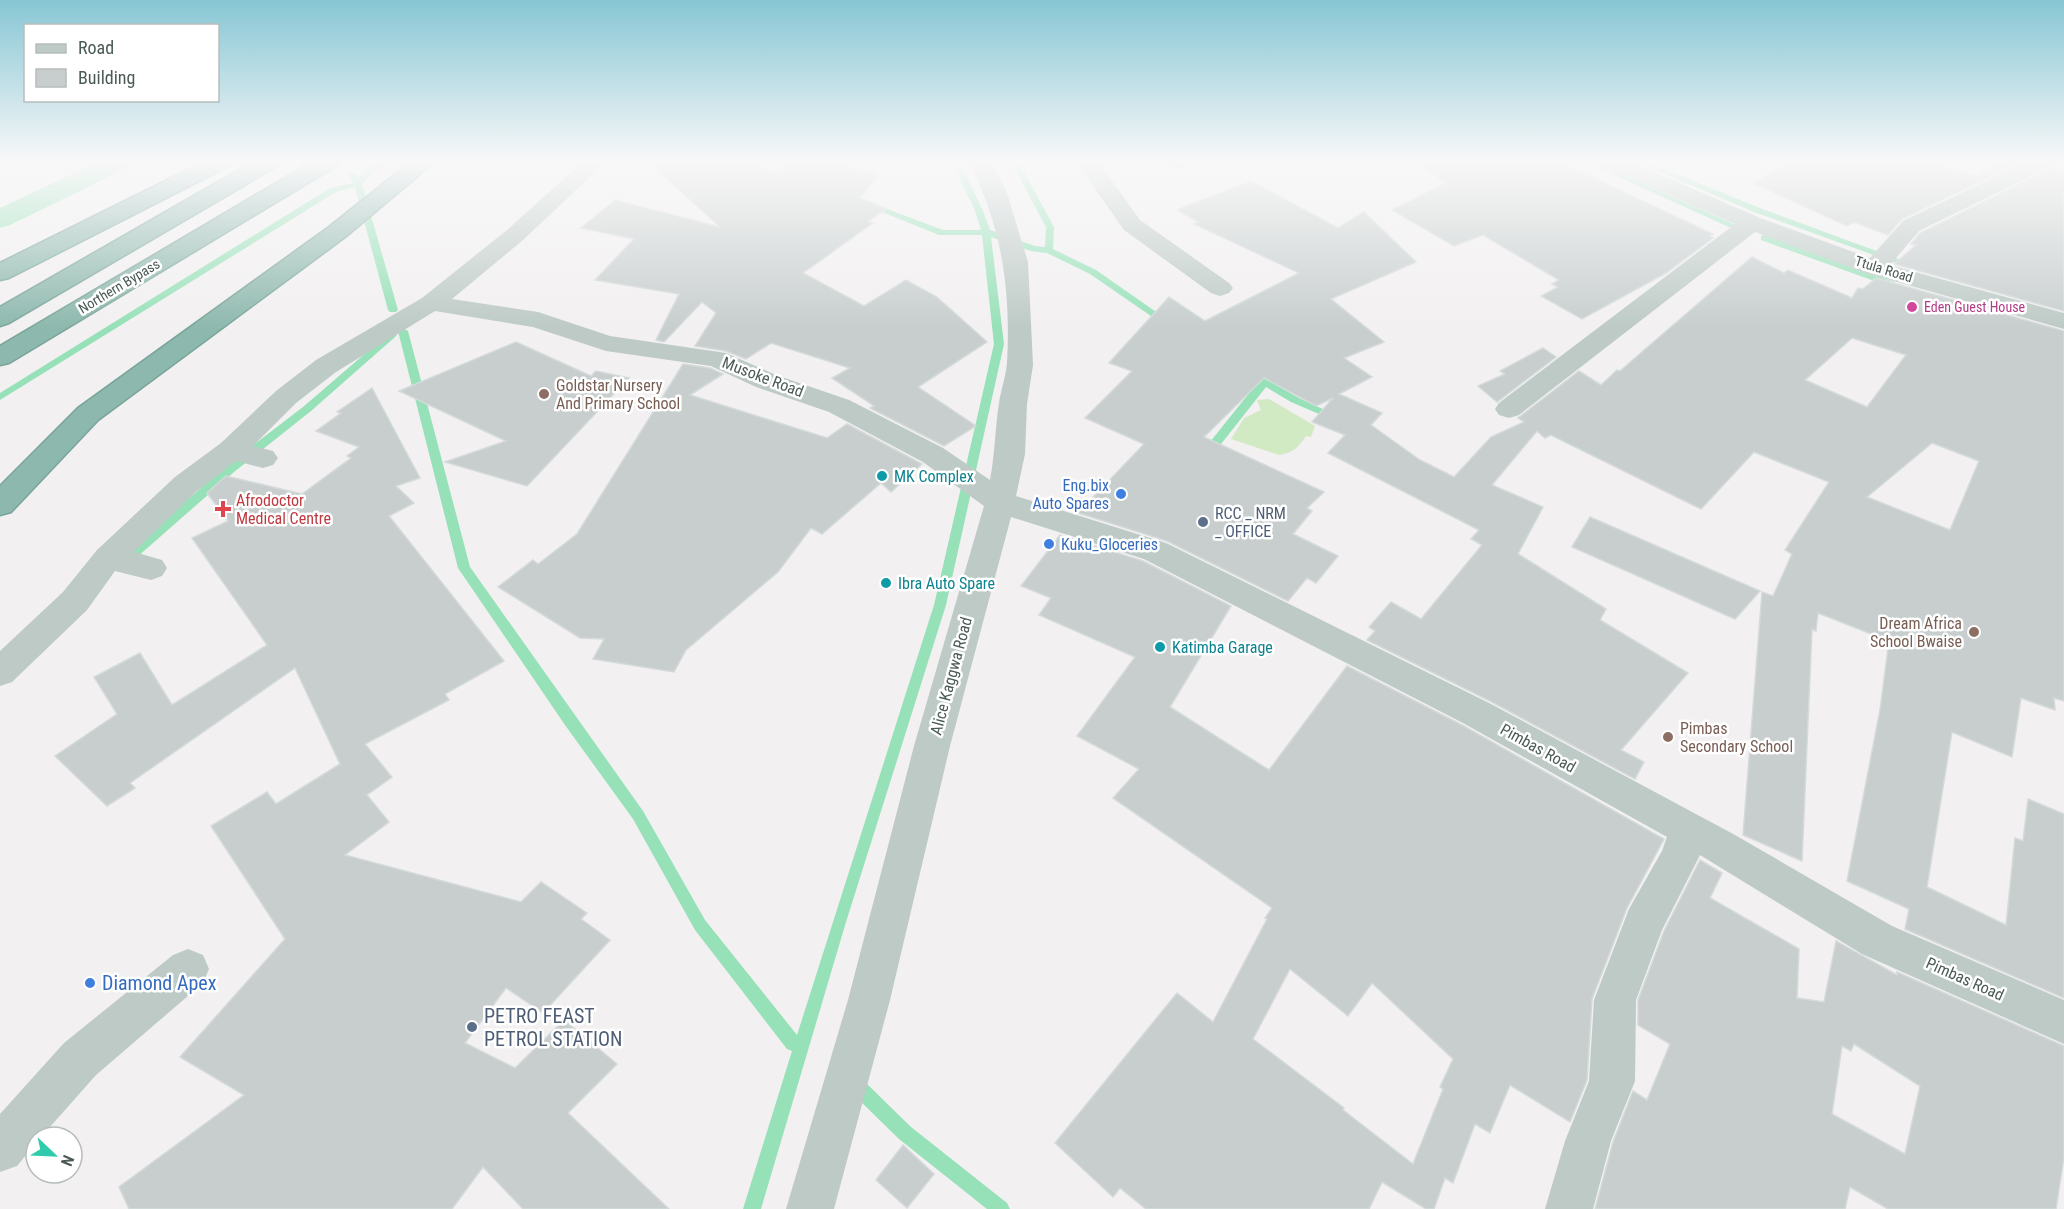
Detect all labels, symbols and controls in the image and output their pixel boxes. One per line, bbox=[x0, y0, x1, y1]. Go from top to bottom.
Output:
legend bbox=[24, 24, 219, 102]
text: Road bbox=[78, 37, 114, 58]
text: Building bbox=[78, 67, 135, 88]
street label: Ttula Road bbox=[1853, 253, 1915, 285]
street label: Northern Bypass bbox=[75, 255, 163, 317]
place label: Eden Guest House bbox=[1924, 299, 2026, 315]
marker: Eden Guest House bbox=[1905, 300, 1919, 314]
street label: Musoke Road bbox=[720, 353, 806, 401]
place label: Goldstar Nursery And Primary School bbox=[556, 376, 680, 413]
marker: Goldstar Nursery And Primary School bbox=[537, 387, 551, 401]
place label: MK Complex bbox=[894, 467, 974, 486]
marker: MK Complex bbox=[875, 469, 889, 483]
place label: Eng.bix Auto Spares bbox=[1032, 476, 1109, 513]
marker: Eng.bix Auto Spares bbox=[1114, 487, 1128, 501]
place label: Afrodoctor Medical Centre bbox=[236, 491, 331, 528]
marker: Afrodoctor Medical Centre bbox=[214, 500, 232, 518]
place label: RCC _ NRM _ OFFICE bbox=[1215, 504, 1286, 541]
marker: RCC _ NRM _ OFFICE bbox=[1196, 515, 1210, 529]
place label: Kuku_Gloceries bbox=[1061, 535, 1158, 554]
marker: Kuku_Gloceries bbox=[1042, 537, 1056, 551]
place label: Ibra Auto Spare bbox=[898, 574, 995, 593]
marker: Ibra Auto Spare bbox=[879, 576, 893, 590]
place label: Dream Africa School Bwaise bbox=[1870, 614, 1962, 651]
street label: Alice Kaggwa Road bbox=[926, 615, 976, 737]
marker: Dream Africa School Bwaise bbox=[1967, 625, 1981, 639]
place label: Katimba Garage bbox=[1172, 638, 1273, 657]
marker: Katimba Garage bbox=[1153, 640, 1167, 654]
place label: Pimbas Secondary School bbox=[1680, 719, 1793, 756]
street label: Pimbas Road bbox=[1497, 720, 1579, 776]
marker: Pimbas Secondary School bbox=[1661, 730, 1675, 744]
street label: Pimbas Road bbox=[1923, 953, 2007, 1005]
place label: Diamond Apex bbox=[102, 971, 217, 995]
marker: Diamond Apex bbox=[83, 976, 97, 990]
place label: PETRO FEAST PETROL STATION bbox=[484, 1004, 622, 1051]
marker: PETRO FEAST PETROL STATION bbox=[465, 1020, 479, 1034]
north arrow bbox=[24, 1125, 84, 1185]
text: N bbox=[57, 1152, 78, 1169]

